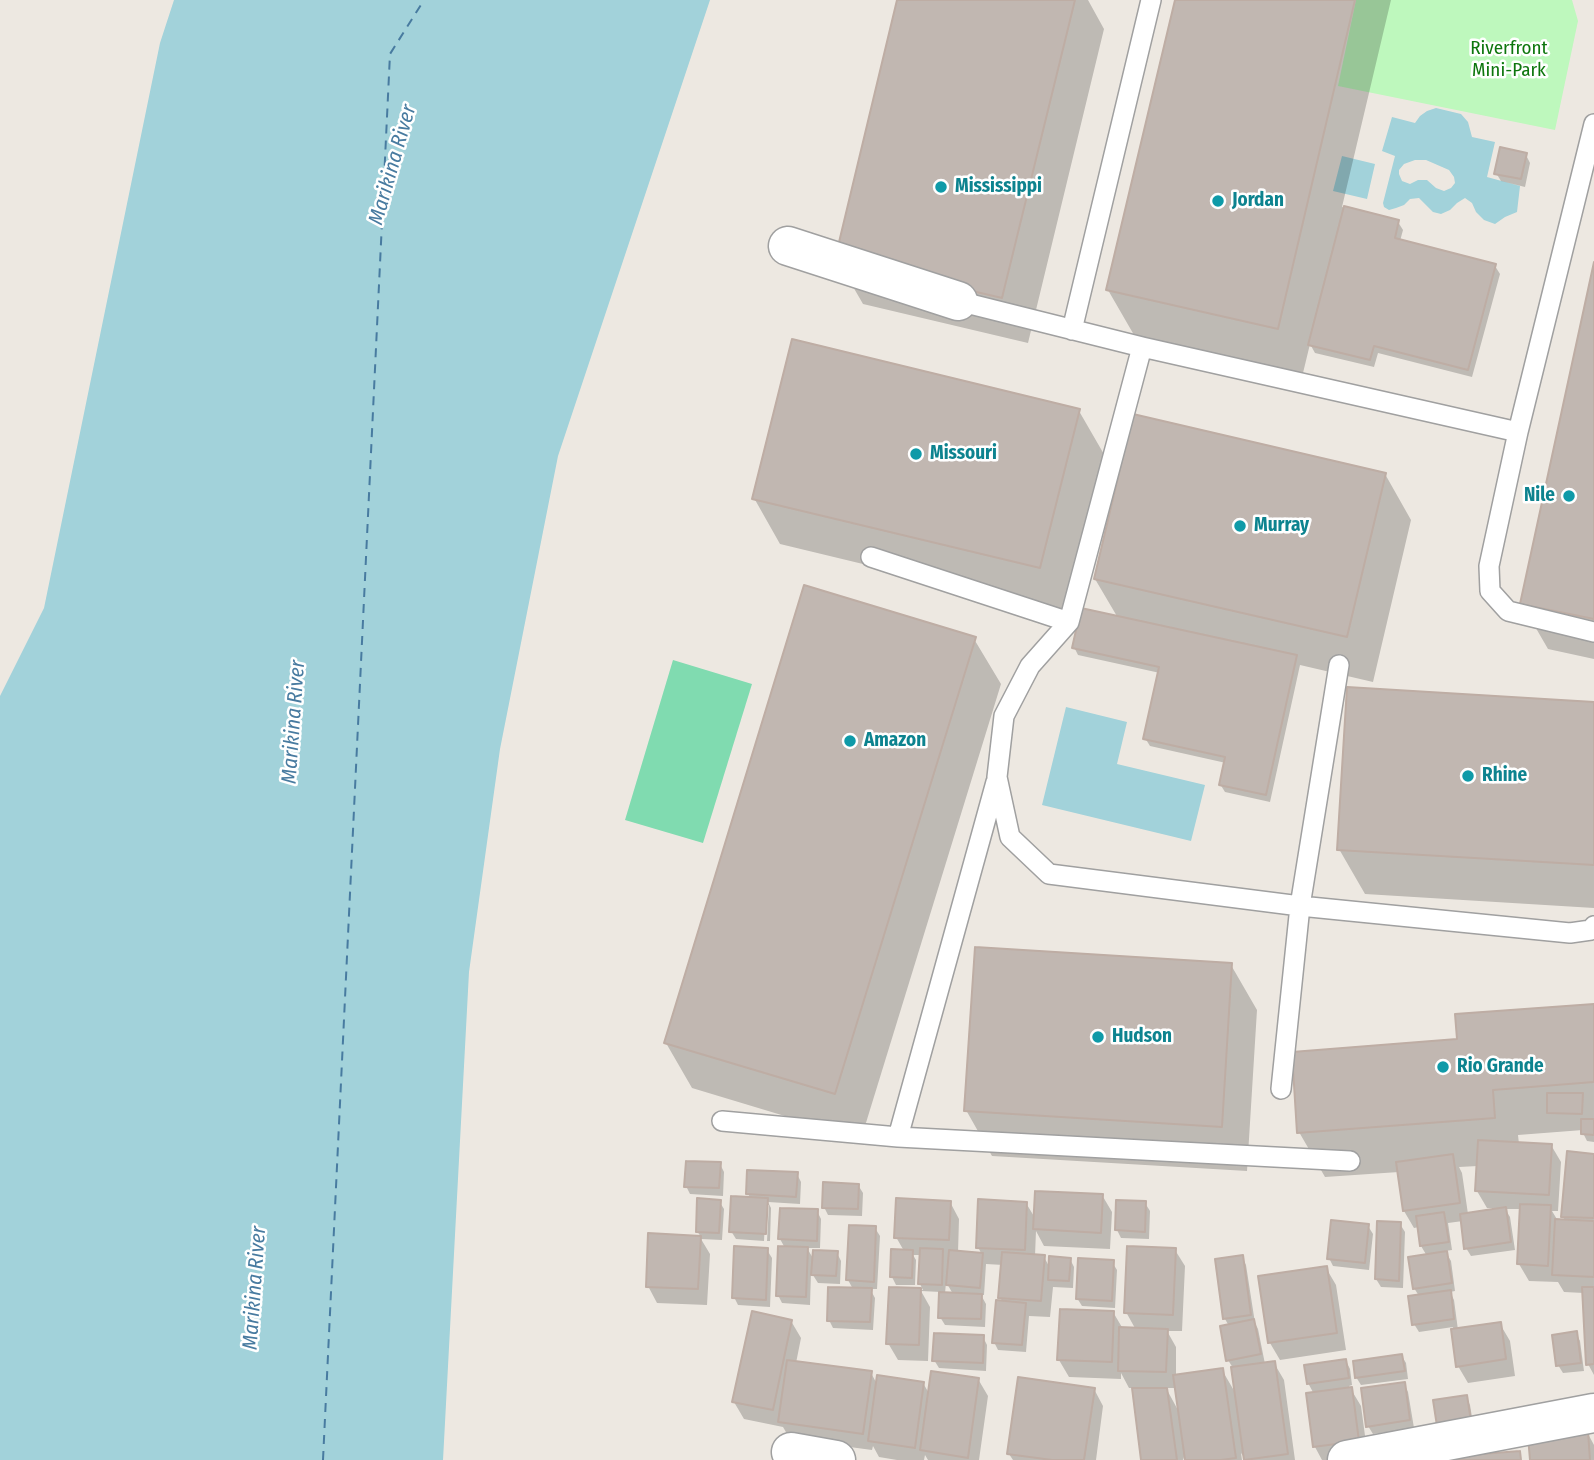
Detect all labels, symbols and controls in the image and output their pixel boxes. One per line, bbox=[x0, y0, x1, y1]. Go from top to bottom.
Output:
park label: Riverfront Mini-Park bbox=[1470, 38, 1548, 82]
water label: Marikina River bbox=[364, 102, 422, 228]
place label: Mississippi bbox=[955, 176, 1042, 198]
marker: Mississippi bbox=[933, 179, 949, 195]
place label: Jordan bbox=[1232, 190, 1284, 212]
marker: Jordan bbox=[1210, 193, 1226, 209]
place label: Missouri bbox=[930, 443, 997, 465]
marker: Missouri bbox=[908, 446, 924, 462]
place label: Nile bbox=[1524, 485, 1555, 507]
marker: Nile bbox=[1561, 488, 1577, 504]
place label: Murray bbox=[1254, 515, 1309, 537]
marker: Murray bbox=[1232, 518, 1248, 534]
water label: Marikina River bbox=[277, 659, 311, 785]
place label: Amazon bbox=[864, 730, 926, 752]
marker: Amazon bbox=[842, 733, 858, 749]
place label: Rhine bbox=[1482, 765, 1527, 787]
marker: Rhine bbox=[1460, 768, 1476, 784]
place label: Hudson bbox=[1112, 1026, 1172, 1048]
marker: Hudson bbox=[1090, 1029, 1106, 1045]
place label: Rio Grande bbox=[1457, 1056, 1544, 1078]
marker: Rio Grande bbox=[1435, 1059, 1451, 1075]
water label: Marikina River bbox=[238, 1225, 272, 1351]

